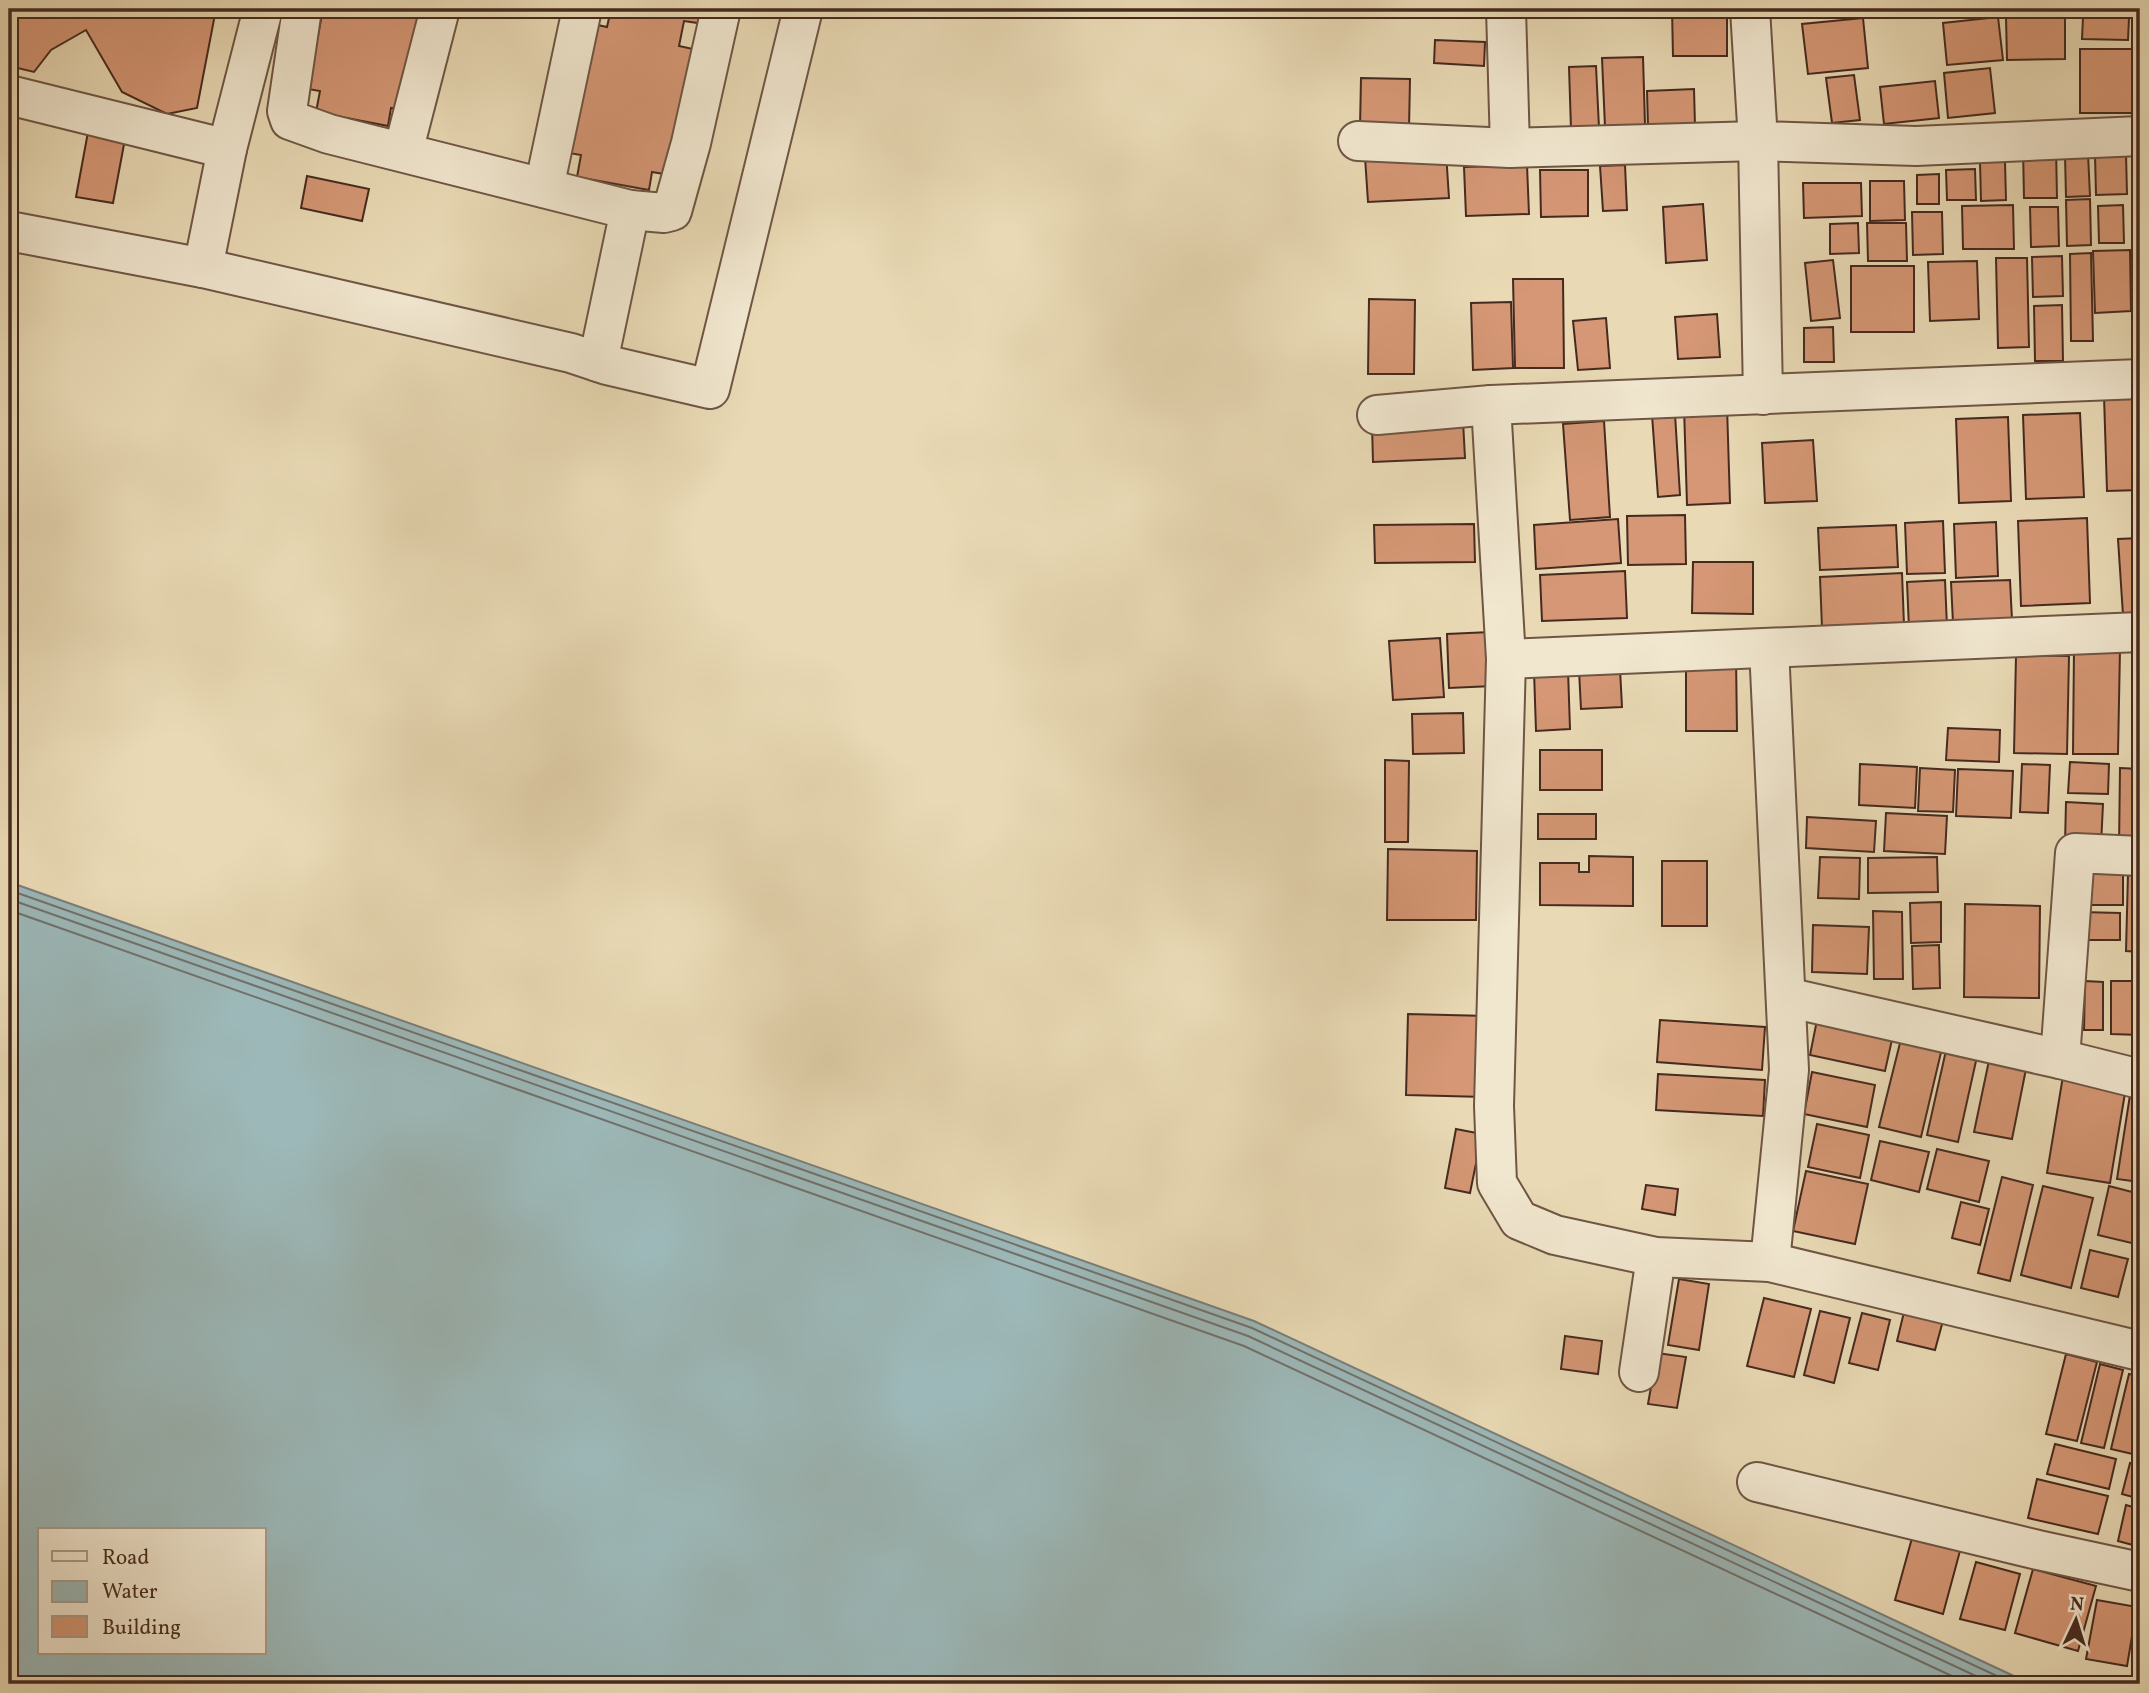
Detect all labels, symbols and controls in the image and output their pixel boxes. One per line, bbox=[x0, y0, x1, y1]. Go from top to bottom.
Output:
legend bbox=[38, 1528, 266, 1654]
text: Road bbox=[102, 1544, 149, 1573]
text: Water bbox=[102, 1578, 158, 1607]
north arrow bbox=[2040, 1584, 2110, 1654]
text: N bbox=[2069, 1592, 2085, 1619]
text: Building bbox=[102, 1614, 181, 1643]

